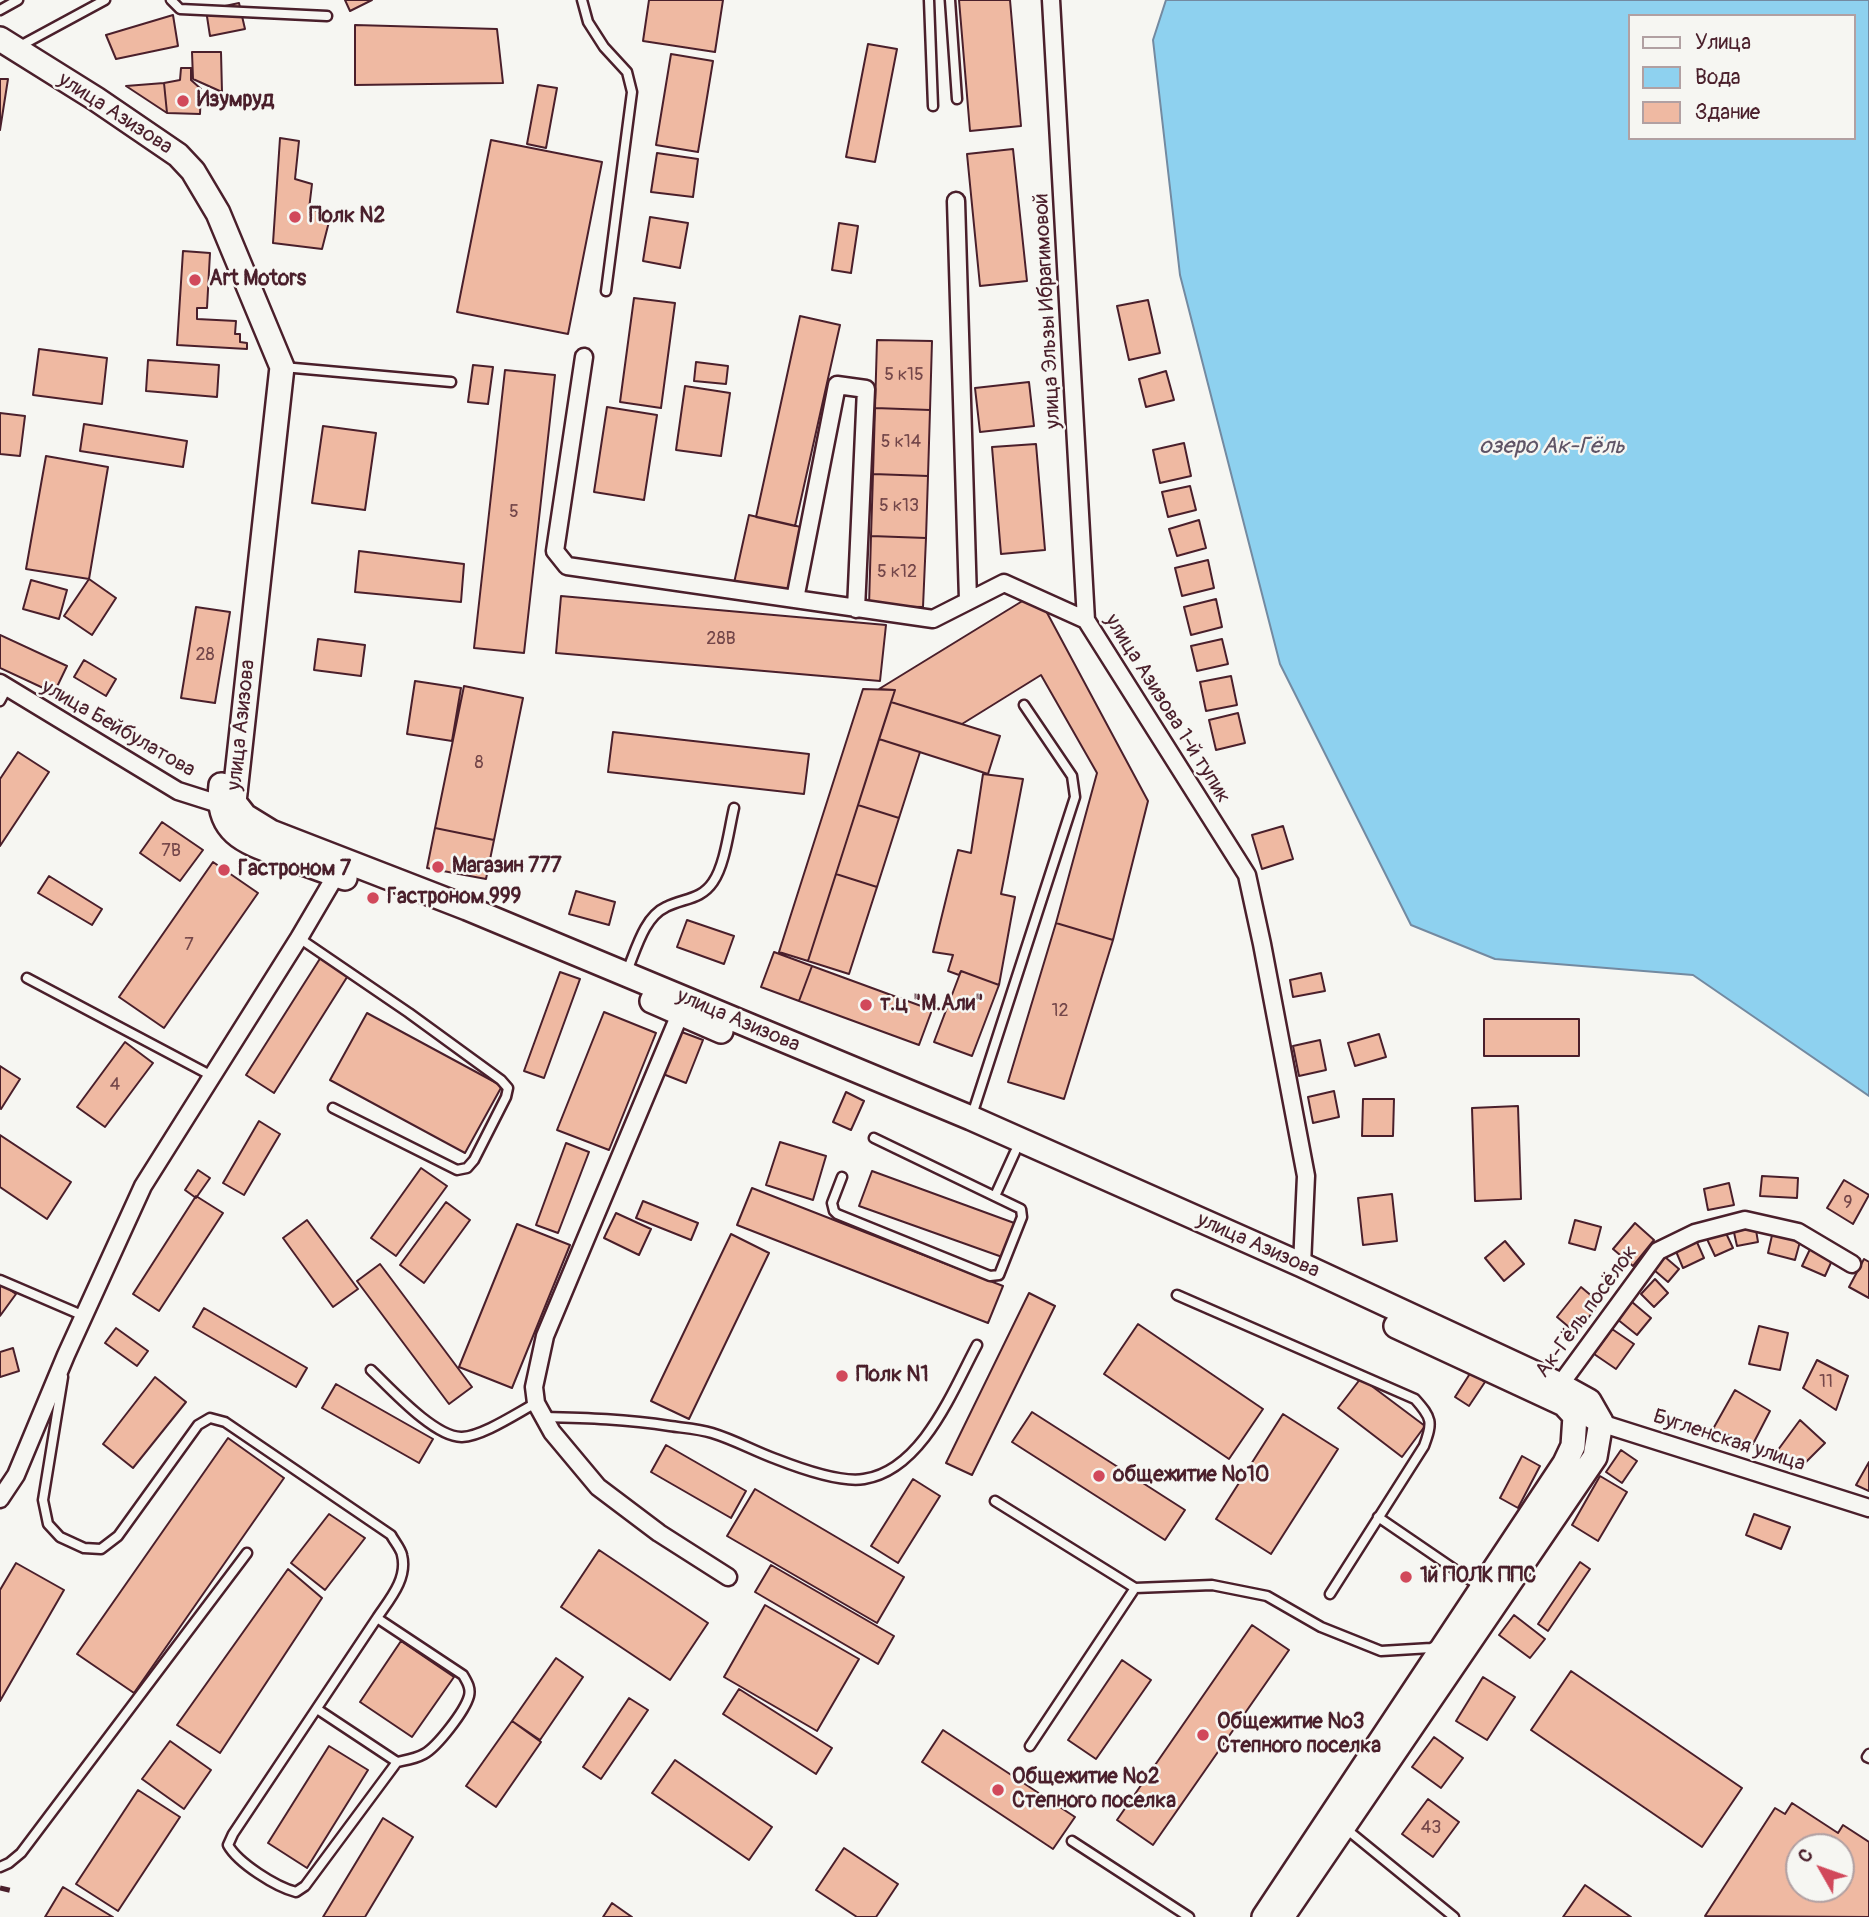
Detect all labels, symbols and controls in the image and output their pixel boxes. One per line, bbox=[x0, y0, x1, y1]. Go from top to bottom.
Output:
legend bbox=[1628, 14, 1855, 140]
text: Улица bbox=[1695, 29, 1751, 56]
text: Вода bbox=[1695, 64, 1741, 91]
street label: улица Азизова bbox=[53, 68, 177, 160]
place label: Изумруд bbox=[197, 88, 274, 114]
marker: Изумруд bbox=[175, 93, 191, 109]
text: Здание bbox=[1695, 99, 1760, 126]
street label: улица Эльзы Ибрагимовой bbox=[1029, 193, 1067, 429]
place label: Полк N2 bbox=[309, 204, 385, 230]
marker: Полк N2 bbox=[287, 209, 303, 225]
place label: Art Motors bbox=[209, 267, 306, 293]
marker: Art Motors bbox=[187, 272, 203, 288]
house number: 5 к15 bbox=[884, 364, 924, 386]
house number: 5 к14 bbox=[881, 431, 921, 453]
water label: озеро Ак-Гёль bbox=[1479, 433, 1625, 461]
house number: 5 к13 bbox=[879, 495, 919, 517]
house number: 5 bbox=[509, 501, 519, 523]
house number: 5 к12 bbox=[877, 561, 917, 583]
street label: улица Азизова 1-й тупик bbox=[1099, 610, 1235, 808]
house number: 28В bbox=[706, 628, 736, 650]
house number: 28 bbox=[195, 644, 215, 666]
street label: улица Азизова bbox=[223, 658, 261, 792]
street label: улица Бейбулатова bbox=[37, 675, 199, 783]
house number: 8 bbox=[474, 752, 484, 774]
house number: 7В bbox=[161, 840, 181, 862]
place label: Магазин 777 bbox=[452, 854, 562, 880]
place label: Гастроном 7 bbox=[238, 857, 351, 883]
marker: Магазин 777 bbox=[430, 859, 446, 875]
marker: Гастроном 7 bbox=[216, 862, 232, 878]
place label: Гастроном 999 bbox=[387, 885, 521, 911]
marker: Гастроном 999 bbox=[365, 890, 381, 906]
house number: 7 bbox=[184, 934, 194, 956]
street label: улица Азизова bbox=[673, 984, 803, 1058]
place label: т.ц "М.Али" bbox=[880, 992, 984, 1018]
marker: т.ц "М.Али" bbox=[858, 997, 874, 1013]
house number: 12 bbox=[1051, 1000, 1069, 1022]
house number: 4 bbox=[110, 1074, 120, 1096]
house number: 9 bbox=[1843, 1192, 1853, 1214]
street label: улица Азизова bbox=[1193, 1208, 1323, 1284]
street label: Ак-Гёль посёлок bbox=[1531, 1241, 1643, 1383]
place label: Полк N1 bbox=[856, 1363, 929, 1389]
marker: Полк N1 bbox=[834, 1368, 850, 1384]
house number: 11 bbox=[1819, 1371, 1833, 1393]
street label: Бугленская улица bbox=[1650, 1405, 1808, 1477]
place label: общежитие №10 bbox=[1113, 1463, 1269, 1489]
marker: общежитие №10 bbox=[1091, 1468, 1107, 1484]
place label: 1й ПОЛК ППС bbox=[1420, 1564, 1536, 1590]
marker: 1й ПОЛК ППС bbox=[1398, 1569, 1414, 1585]
place label: Общежитие №3 Степного поселка bbox=[1217, 1710, 1381, 1760]
marker: Общежитие №3 Степного поселка bbox=[1195, 1727, 1211, 1743]
place label: Общежитие №2 Степного поселка bbox=[1012, 1765, 1176, 1815]
marker: Общежитие №2 Степного поселка bbox=[990, 1782, 1006, 1798]
house number: 43 bbox=[1421, 1817, 1441, 1839]
north arrow bbox=[1785, 1833, 1855, 1903]
text: С bbox=[1792, 1844, 1818, 1868]

